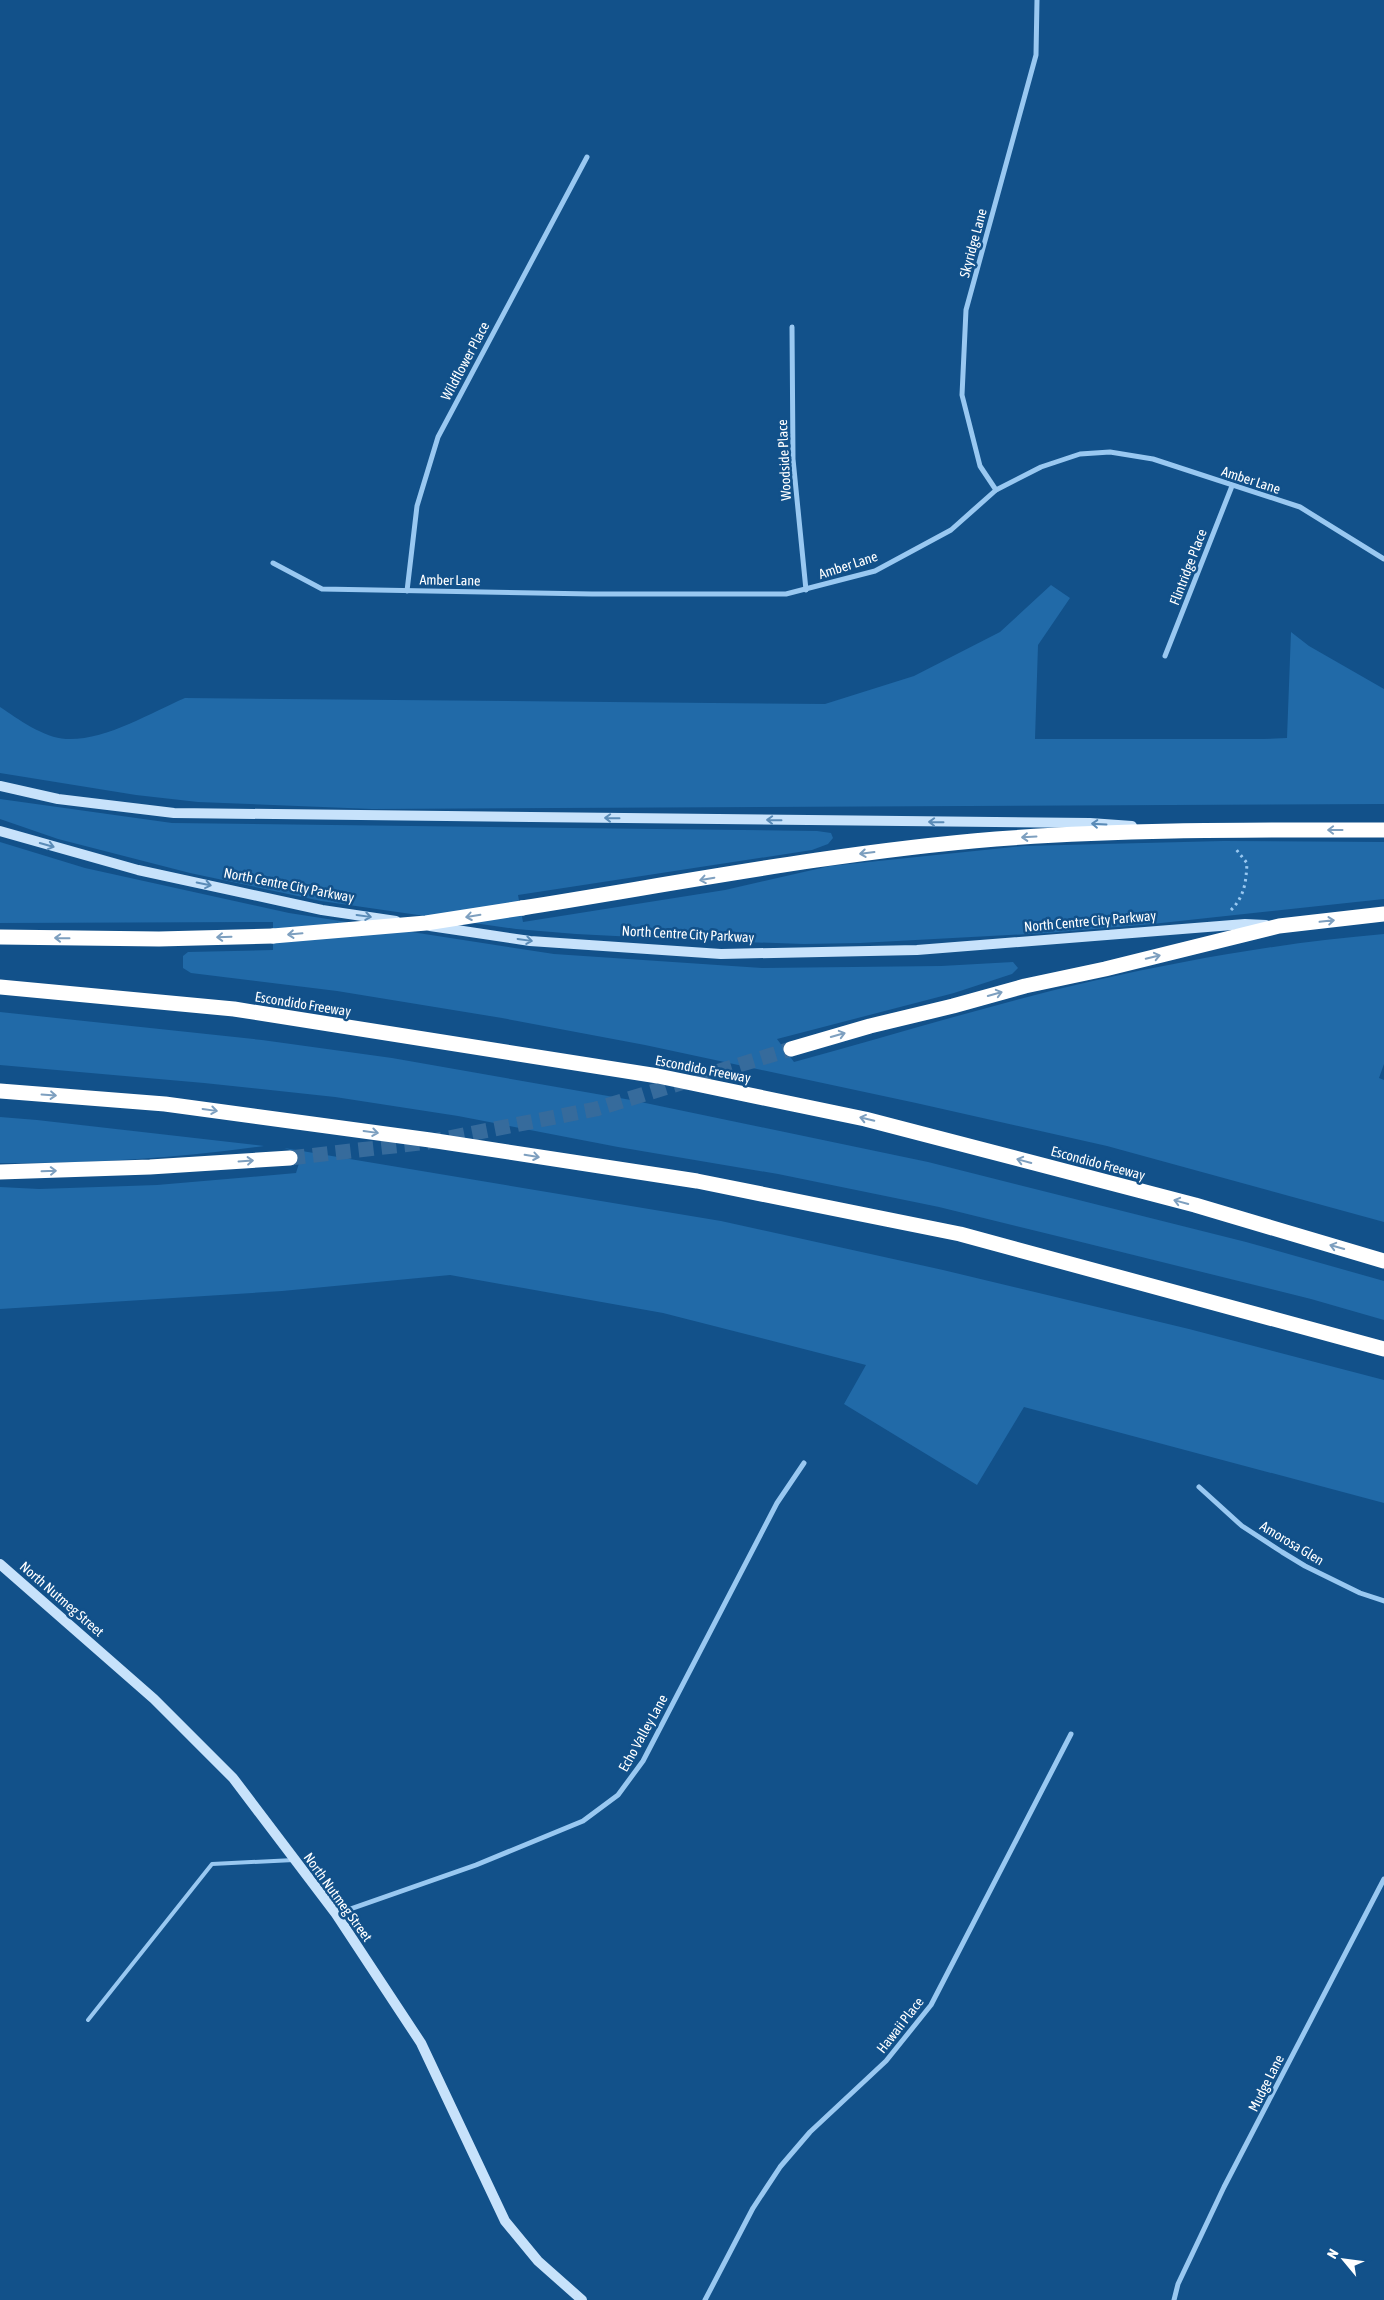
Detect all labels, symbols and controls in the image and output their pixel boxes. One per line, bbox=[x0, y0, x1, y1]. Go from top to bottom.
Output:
street label: Skyridge Lane bbox=[956, 207, 990, 279]
street label: Wildflower Place bbox=[438, 319, 492, 403]
street label: Woodside Place bbox=[774, 419, 794, 501]
street label: Amber Lane bbox=[1219, 463, 1283, 497]
street label: Flintridge Place bbox=[1166, 527, 1210, 607]
street label: Amber Lane bbox=[816, 548, 880, 582]
street label: Amber Lane bbox=[419, 571, 481, 589]
one-way arrow bbox=[604, 813, 620, 823]
one-way arrow bbox=[766, 815, 782, 825]
one-way arrow bbox=[929, 817, 945, 826]
one-way arrow bbox=[1091, 819, 1107, 828]
one-way arrow bbox=[1328, 825, 1344, 835]
one-way arrow bbox=[1021, 833, 1037, 842]
one-way arrow bbox=[39, 840, 55, 850]
one-way arrow bbox=[860, 848, 876, 858]
street label: North Centre City Parkway bbox=[222, 864, 356, 906]
one-way arrow bbox=[699, 874, 715, 884]
one-way arrow bbox=[196, 880, 212, 890]
street label: North Centre City Parkway bbox=[1023, 907, 1157, 935]
one-way arrow bbox=[355, 911, 371, 921]
one-way arrow bbox=[466, 911, 482, 921]
one-way arrow bbox=[1319, 916, 1335, 926]
street label: North Centre City Parkway bbox=[621, 923, 755, 945]
one-way arrow bbox=[287, 929, 303, 939]
one-way arrow bbox=[54, 933, 70, 943]
one-way arrow bbox=[217, 933, 233, 942]
one-way arrow bbox=[516, 935, 532, 945]
one-way arrow bbox=[1145, 952, 1161, 961]
street label: Escondido Freeway bbox=[254, 989, 352, 1020]
one-way arrow bbox=[987, 989, 1003, 998]
one-way arrow bbox=[830, 1030, 846, 1039]
street label: Escondido Freeway bbox=[654, 1052, 752, 1086]
one-way arrow bbox=[40, 1090, 56, 1100]
one-way arrow bbox=[202, 1105, 218, 1115]
one-way arrow bbox=[859, 1114, 875, 1123]
one-way arrow bbox=[363, 1127, 379, 1137]
street label: Escondido Freeway bbox=[1049, 1143, 1147, 1183]
one-way arrow bbox=[524, 1151, 540, 1161]
one-way arrow bbox=[1017, 1155, 1033, 1165]
one-way arrow bbox=[238, 1156, 254, 1165]
one-way arrow bbox=[40, 1167, 56, 1176]
one-way arrow bbox=[1174, 1197, 1190, 1206]
one-way arrow bbox=[1330, 1241, 1346, 1251]
street label: Amorosa Glen bbox=[1257, 1518, 1327, 1568]
street label: North Nutmeg Street bbox=[17, 1558, 107, 1640]
street label: Echo Valley Lane bbox=[615, 1692, 671, 1774]
street label: North Nutmeg Street bbox=[300, 1850, 376, 1944]
street label: Hawaii Place bbox=[873, 1994, 927, 2056]
street label: Mudge Lane bbox=[1245, 2052, 1287, 2114]
north arrow bbox=[1319, 2235, 1369, 2285]
text: N bbox=[1324, 2246, 1342, 2261]

